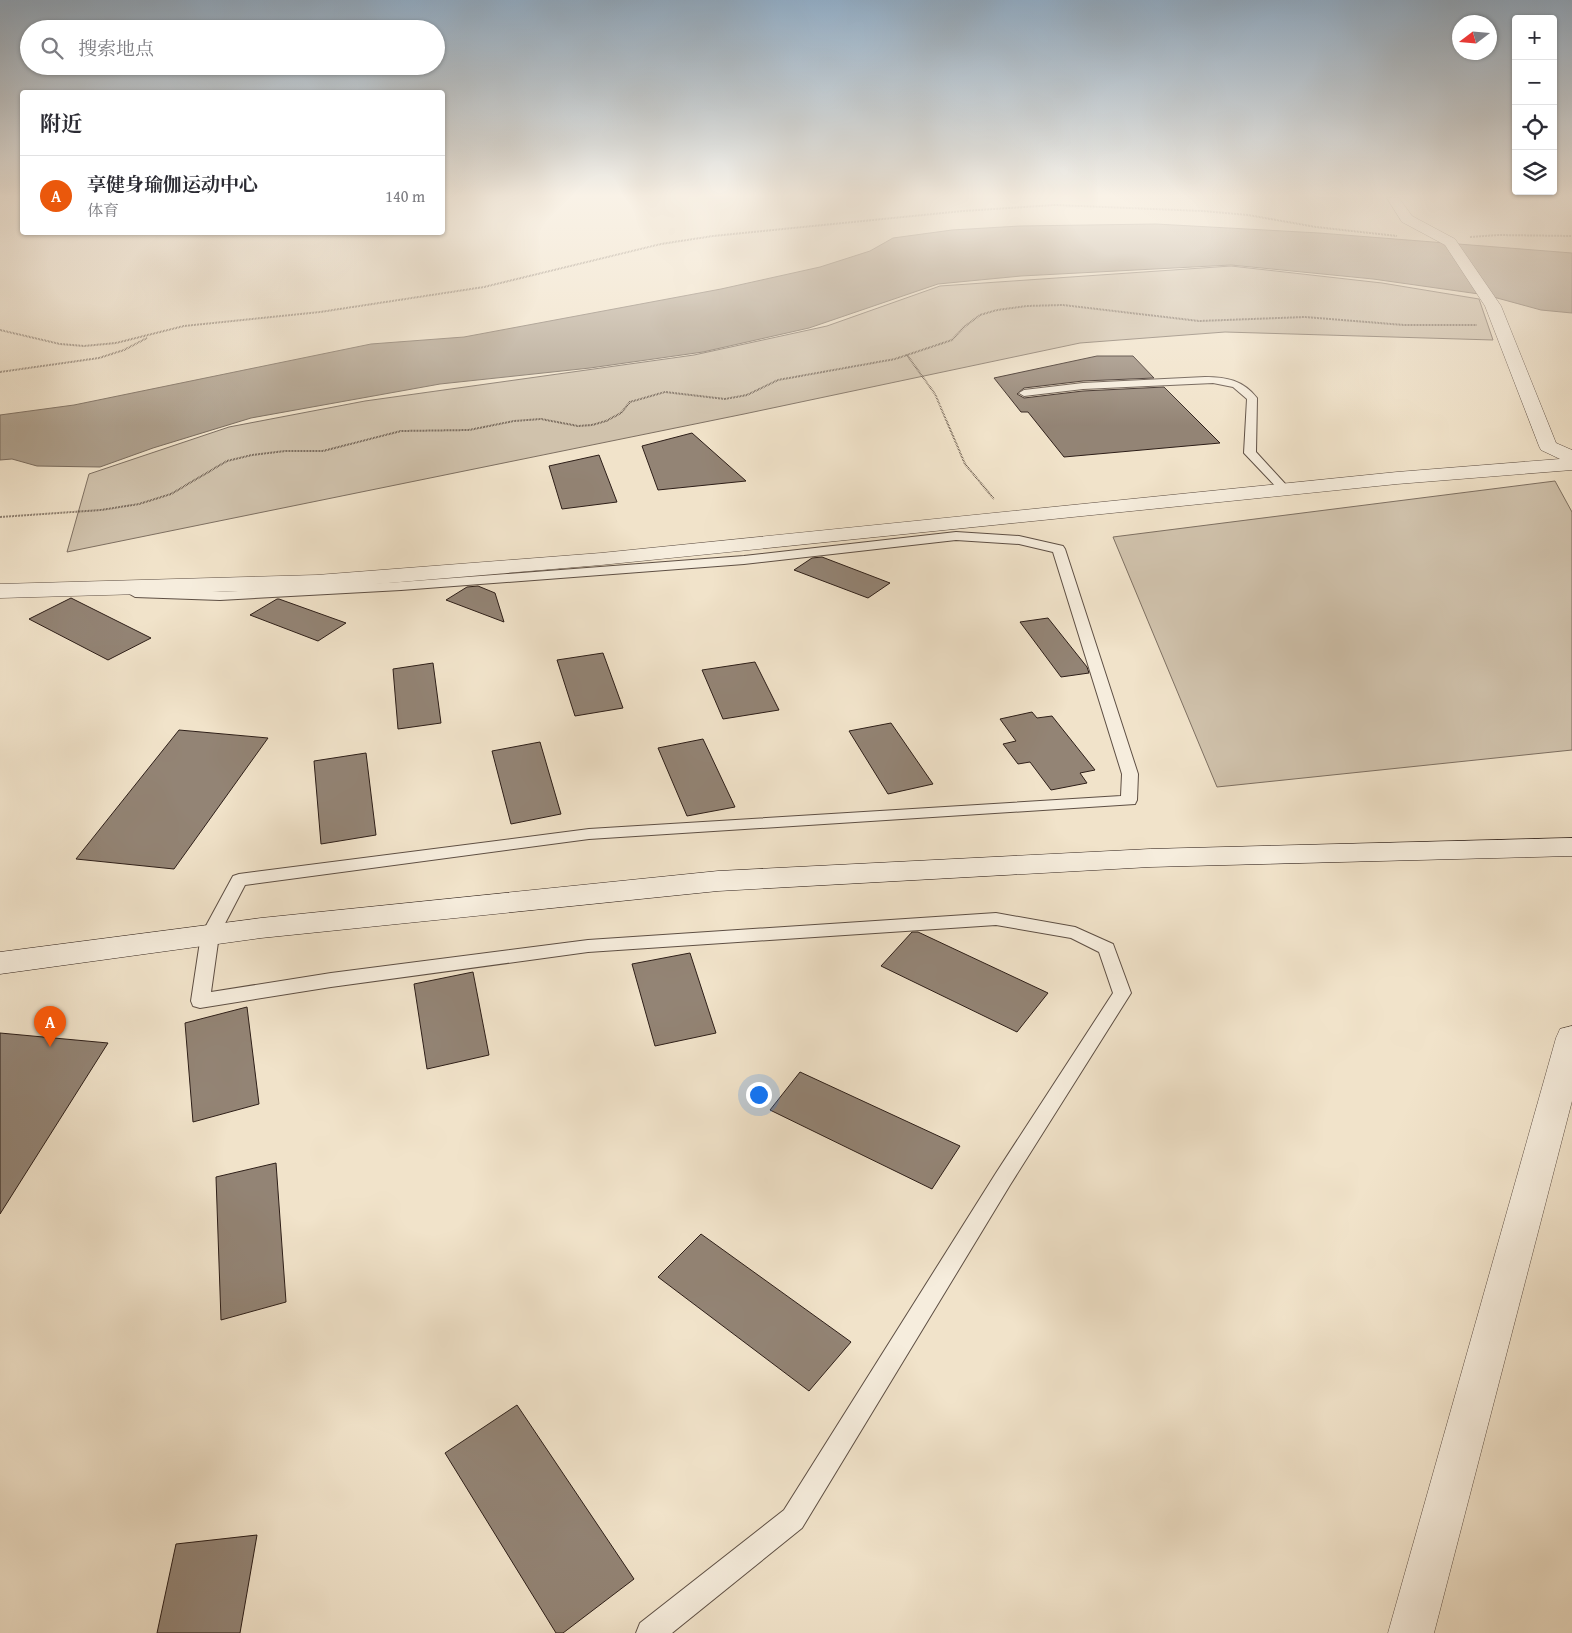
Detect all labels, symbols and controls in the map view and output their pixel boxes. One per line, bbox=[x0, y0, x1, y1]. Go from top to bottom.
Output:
north arrow bbox=[1452, 15, 1497, 60]
map controls bbox=[1512, 15, 1557, 195]
button: + bbox=[1512, 15, 1557, 60]
search box bbox=[20, 20, 445, 75]
icon: search bbox=[38, 34, 66, 62]
text: 搜索地点 bbox=[78, 34, 154, 62]
button: − bbox=[1512, 60, 1557, 105]
button: locate bbox=[1512, 105, 1557, 150]
text: 附近 bbox=[40, 108, 82, 139]
button: layers bbox=[1512, 150, 1557, 195]
text: 享健身瑜伽运动中心 bbox=[87, 170, 258, 198]
text: A bbox=[51, 184, 61, 208]
text: 140 m bbox=[385, 184, 425, 208]
text: 体育 bbox=[87, 198, 119, 222]
pin: A bbox=[34, 1006, 66, 1047]
your location bbox=[746, 1082, 772, 1108]

